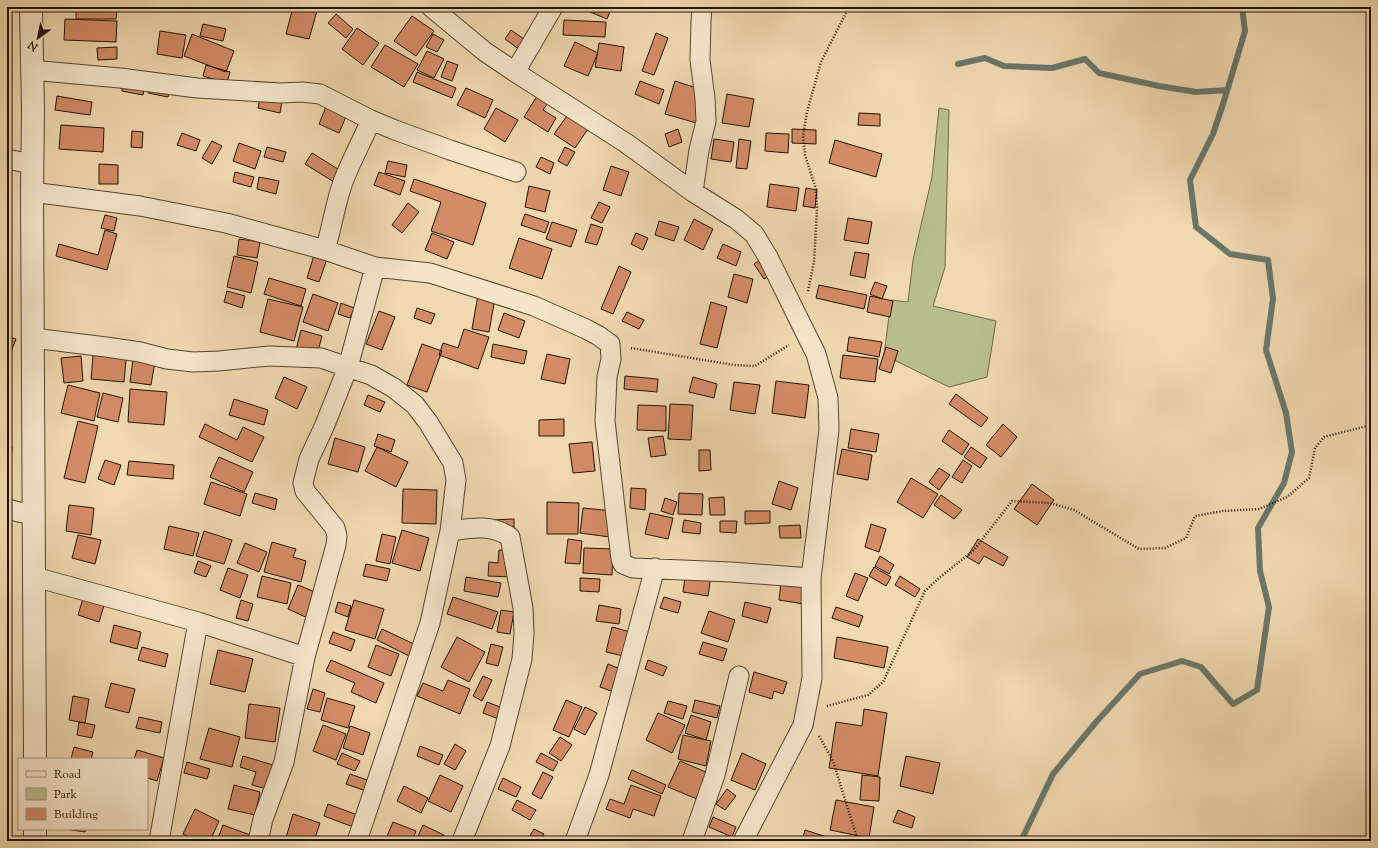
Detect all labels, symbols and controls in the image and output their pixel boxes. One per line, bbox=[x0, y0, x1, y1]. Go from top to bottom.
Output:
north arrow bbox=[18, 18, 58, 58]
text: N bbox=[25, 36, 42, 55]
legend bbox=[18, 758, 148, 830]
text: Road bbox=[54, 766, 81, 784]
text: Park bbox=[54, 786, 77, 804]
text: Building bbox=[54, 806, 98, 824]

